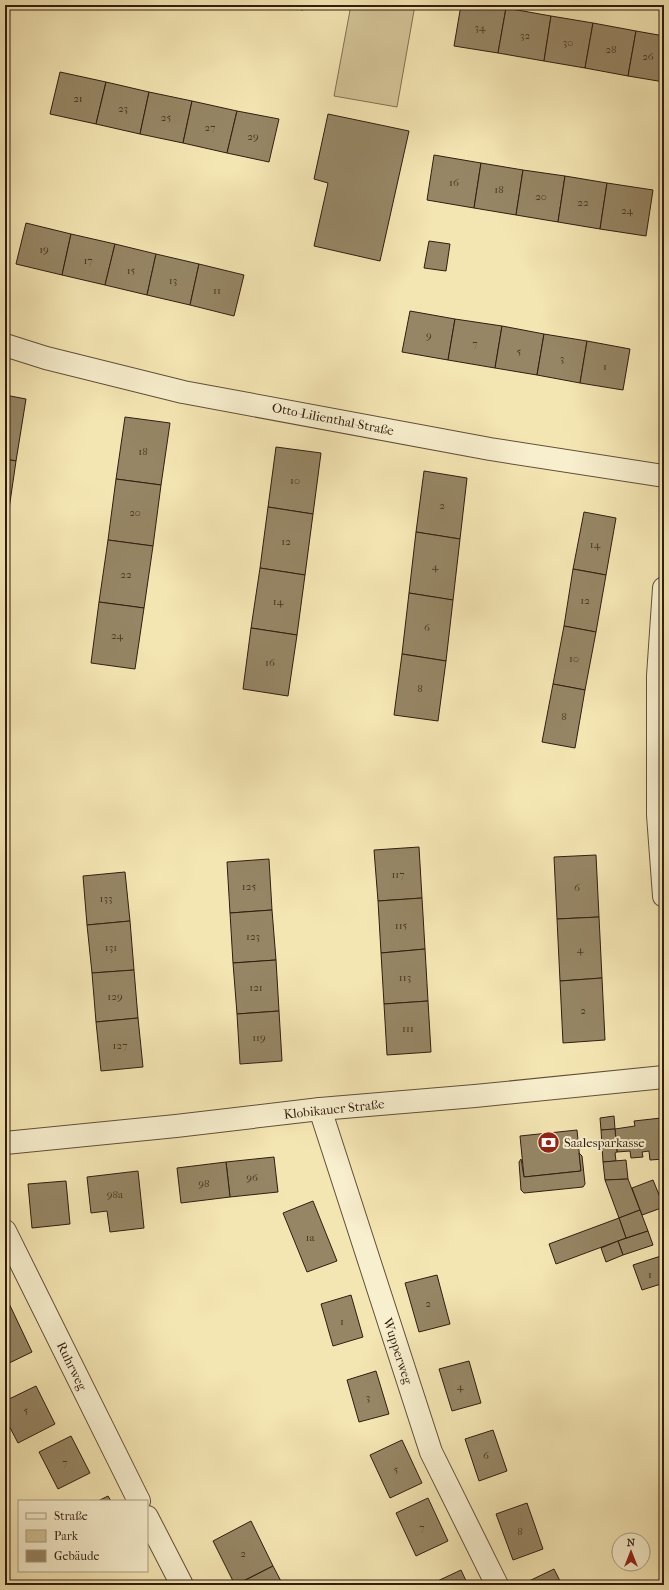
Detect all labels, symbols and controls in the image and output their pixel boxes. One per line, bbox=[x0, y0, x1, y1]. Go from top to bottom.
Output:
house number: 34 bbox=[474, 21, 486, 34]
house number: 32 bbox=[520, 29, 530, 42]
house number: 30 bbox=[563, 36, 573, 49]
house number: 28 bbox=[605, 43, 617, 56]
house number: 26 bbox=[642, 50, 654, 63]
house number: 21 bbox=[73, 92, 83, 105]
house number: 23 bbox=[118, 102, 128, 115]
house number: 25 bbox=[161, 111, 171, 124]
house number: 27 bbox=[205, 121, 215, 134]
house number: 29 bbox=[247, 130, 259, 143]
house number: 16 bbox=[449, 176, 459, 189]
house number: 18 bbox=[494, 183, 504, 196]
house number: 20 bbox=[535, 190, 547, 203]
house number: 22 bbox=[577, 196, 589, 209]
house number: 24 bbox=[621, 204, 634, 217]
house number: 19 bbox=[39, 243, 49, 256]
house number: 17 bbox=[83, 254, 93, 267]
house number: 15 bbox=[127, 264, 136, 277]
house number: 13 bbox=[169, 274, 177, 287]
house number: 11 bbox=[213, 284, 221, 297]
house number: 9 bbox=[426, 329, 432, 342]
house number: 7 bbox=[472, 337, 478, 350]
house number: 5 bbox=[517, 345, 522, 358]
house number: 3 bbox=[560, 352, 564, 365]
house number: 1 bbox=[603, 360, 607, 373]
street label: Otto-Lilienthal-Straße bbox=[271, 400, 396, 438]
house number: 18 bbox=[138, 445, 148, 458]
house number: 10 bbox=[290, 474, 300, 487]
house number: 2 bbox=[439, 499, 445, 512]
house number: 20 bbox=[129, 506, 141, 519]
house number: 12 bbox=[281, 535, 291, 548]
house number: 14 bbox=[590, 538, 601, 551]
house number: 4 bbox=[432, 560, 439, 573]
house number: 22 bbox=[120, 568, 132, 581]
house number: 12 bbox=[580, 594, 590, 607]
house number: 14 bbox=[273, 595, 284, 608]
house number: 6 bbox=[424, 621, 430, 634]
house number: 24 bbox=[111, 629, 124, 642]
house number: 10 bbox=[569, 652, 579, 665]
house number: 16 bbox=[265, 656, 275, 669]
house number: 8 bbox=[417, 682, 423, 695]
house number: 8 bbox=[561, 710, 567, 723]
house number: 117 bbox=[391, 868, 405, 881]
house number: 125 bbox=[242, 880, 256, 893]
house number: 6 bbox=[574, 881, 580, 894]
house number: 133 bbox=[100, 892, 112, 905]
house number: 115 bbox=[395, 919, 408, 932]
house number: 123 bbox=[246, 930, 260, 943]
house number: 131 bbox=[105, 941, 117, 954]
house number: 4 bbox=[577, 943, 584, 956]
house number: 113 bbox=[399, 971, 411, 984]
house number: 121 bbox=[249, 981, 263, 994]
house number: 129 bbox=[107, 990, 123, 1003]
house number: 2 bbox=[580, 1004, 586, 1017]
house number: 111 bbox=[402, 1022, 414, 1035]
house number: 119 bbox=[252, 1031, 266, 1044]
house number: 127 bbox=[113, 1039, 127, 1052]
street label: Klobikauer Straße bbox=[283, 1096, 386, 1122]
bank icon: Saalesparkasse bbox=[536, 1129, 562, 1155]
place label: Saalesparkasse bbox=[564, 1135, 645, 1150]
house number: 96 bbox=[246, 1171, 258, 1184]
house number: 98 bbox=[198, 1177, 210, 1190]
house number: 98a bbox=[107, 1188, 124, 1201]
house number: 1a bbox=[305, 1231, 315, 1244]
house number: 1 bbox=[648, 1268, 652, 1281]
house number: 2 bbox=[425, 1297, 431, 1310]
house number: 1 bbox=[340, 1315, 344, 1328]
street label: Wupperweg bbox=[380, 1315, 416, 1387]
street label: Ruhrweg bbox=[54, 1339, 91, 1394]
house number: 4 bbox=[457, 1380, 464, 1393]
house number: 3 bbox=[366, 1391, 370, 1404]
house number: 5 bbox=[24, 1404, 29, 1417]
house number: 6 bbox=[483, 1449, 489, 1462]
house number: 7 bbox=[62, 1456, 68, 1469]
house number: 5 bbox=[394, 1463, 399, 1476]
legend bbox=[18, 1500, 148, 1572]
text: Straße bbox=[54, 1509, 88, 1523]
house number: 7 bbox=[419, 1521, 425, 1534]
house number: 8 bbox=[517, 1525, 523, 1538]
text: Park bbox=[54, 1529, 79, 1543]
north arrow bbox=[611, 1532, 651, 1572]
text: N bbox=[627, 1536, 636, 1549]
house number: 2 bbox=[240, 1547, 246, 1560]
text: Gebäude bbox=[54, 1549, 99, 1563]

